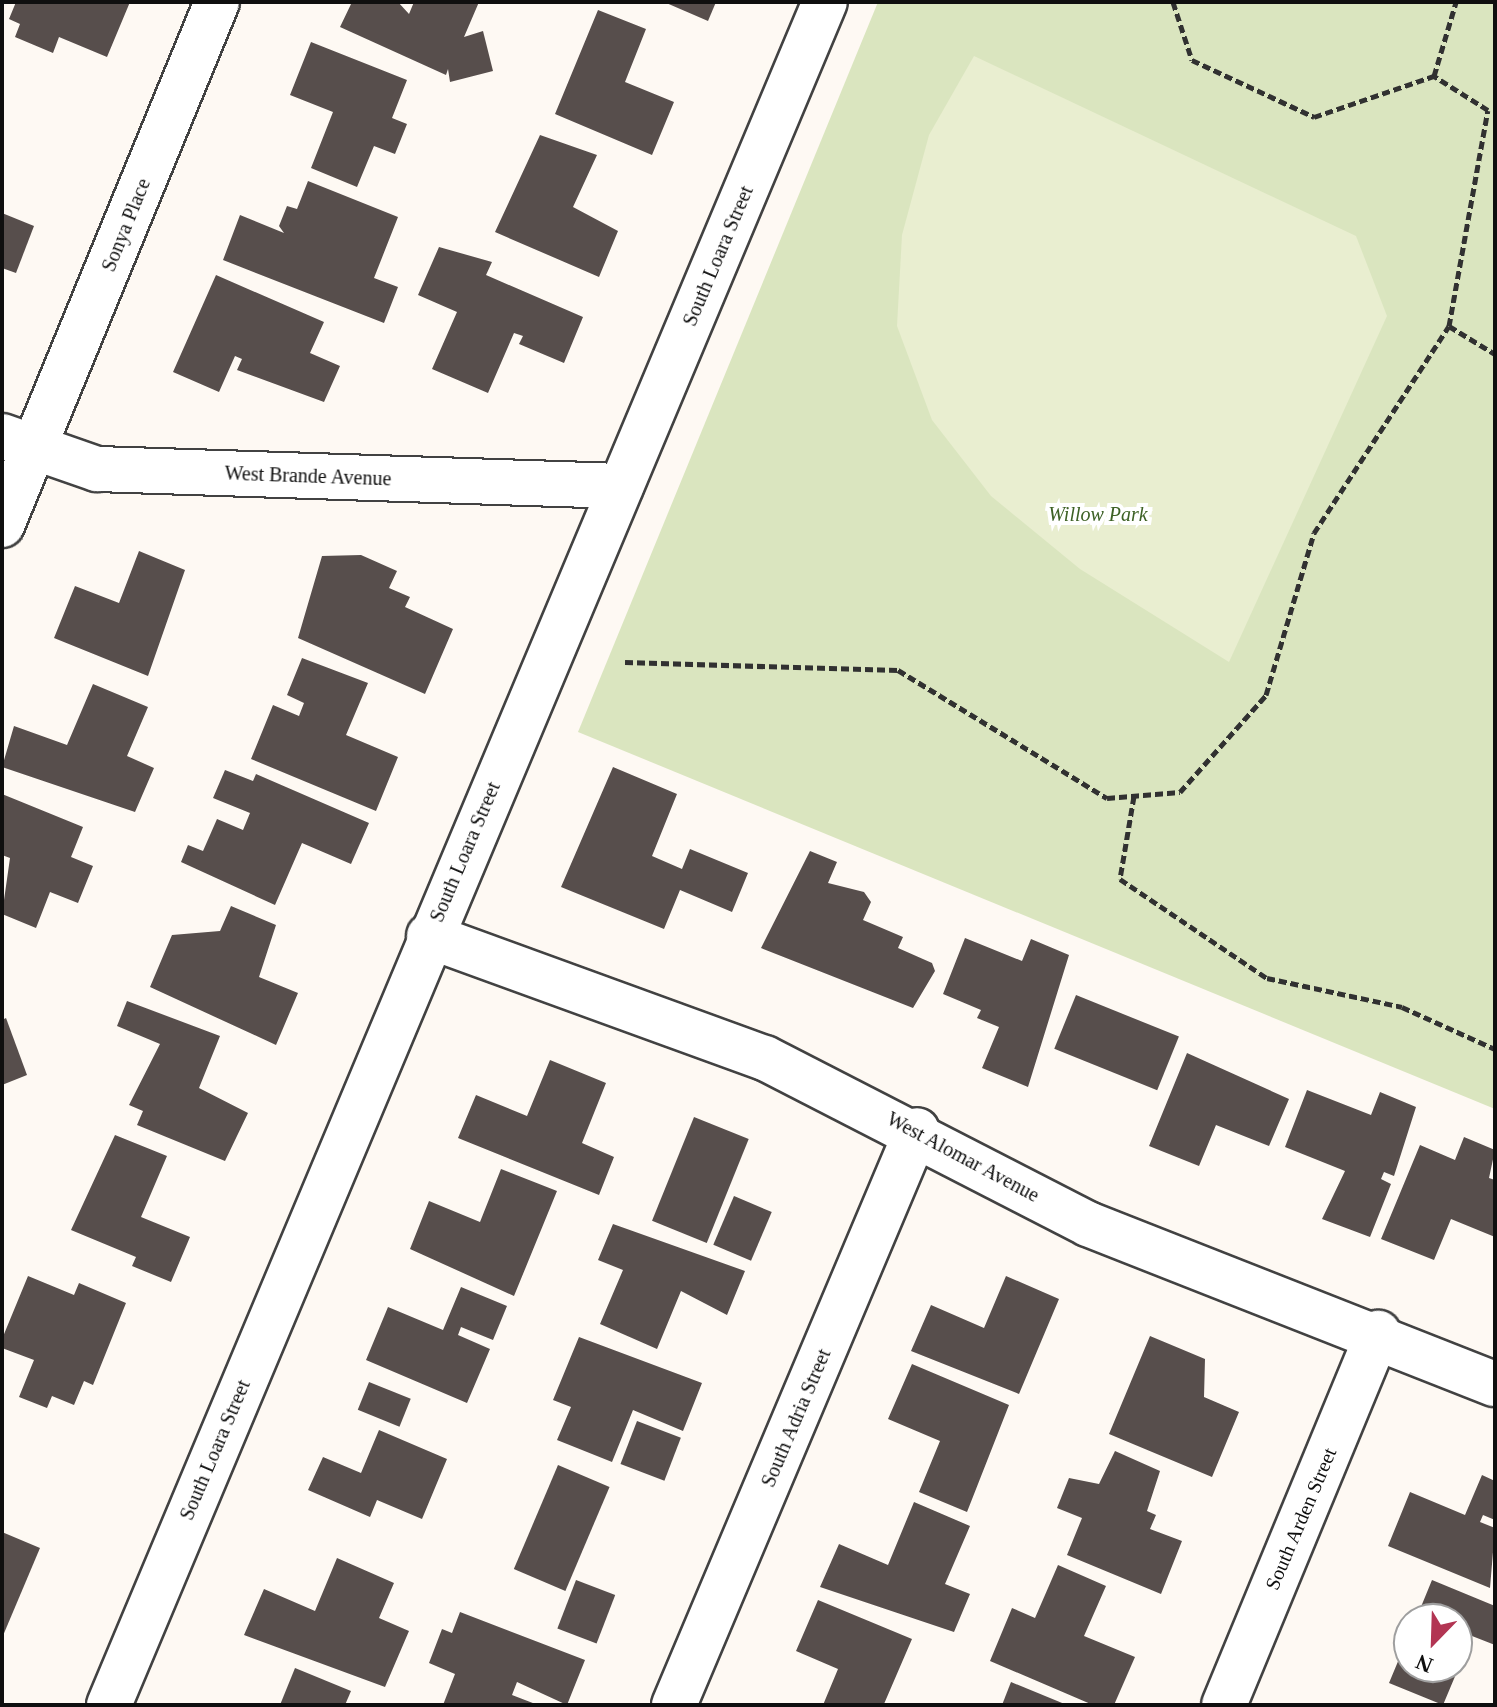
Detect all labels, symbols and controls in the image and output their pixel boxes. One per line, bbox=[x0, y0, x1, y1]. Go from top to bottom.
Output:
street label: Sonya Place bbox=[96, 175, 156, 275]
street label: South Loara Street bbox=[678, 182, 758, 330]
street label: West Brande Avenue bbox=[224, 461, 392, 491]
park label: Willow Park bbox=[1048, 502, 1148, 526]
street label: South Loara Street bbox=[425, 778, 505, 926]
street label: West Alomar Avenue bbox=[882, 1106, 1044, 1208]
street label: South Adria Street bbox=[756, 1345, 836, 1491]
street label: South Loara Street bbox=[175, 1376, 255, 1524]
street label: South Arden Street bbox=[1260, 1444, 1342, 1594]
north arrow bbox=[1393, 1603, 1473, 1683]
text: N bbox=[1412, 1649, 1436, 1678]

